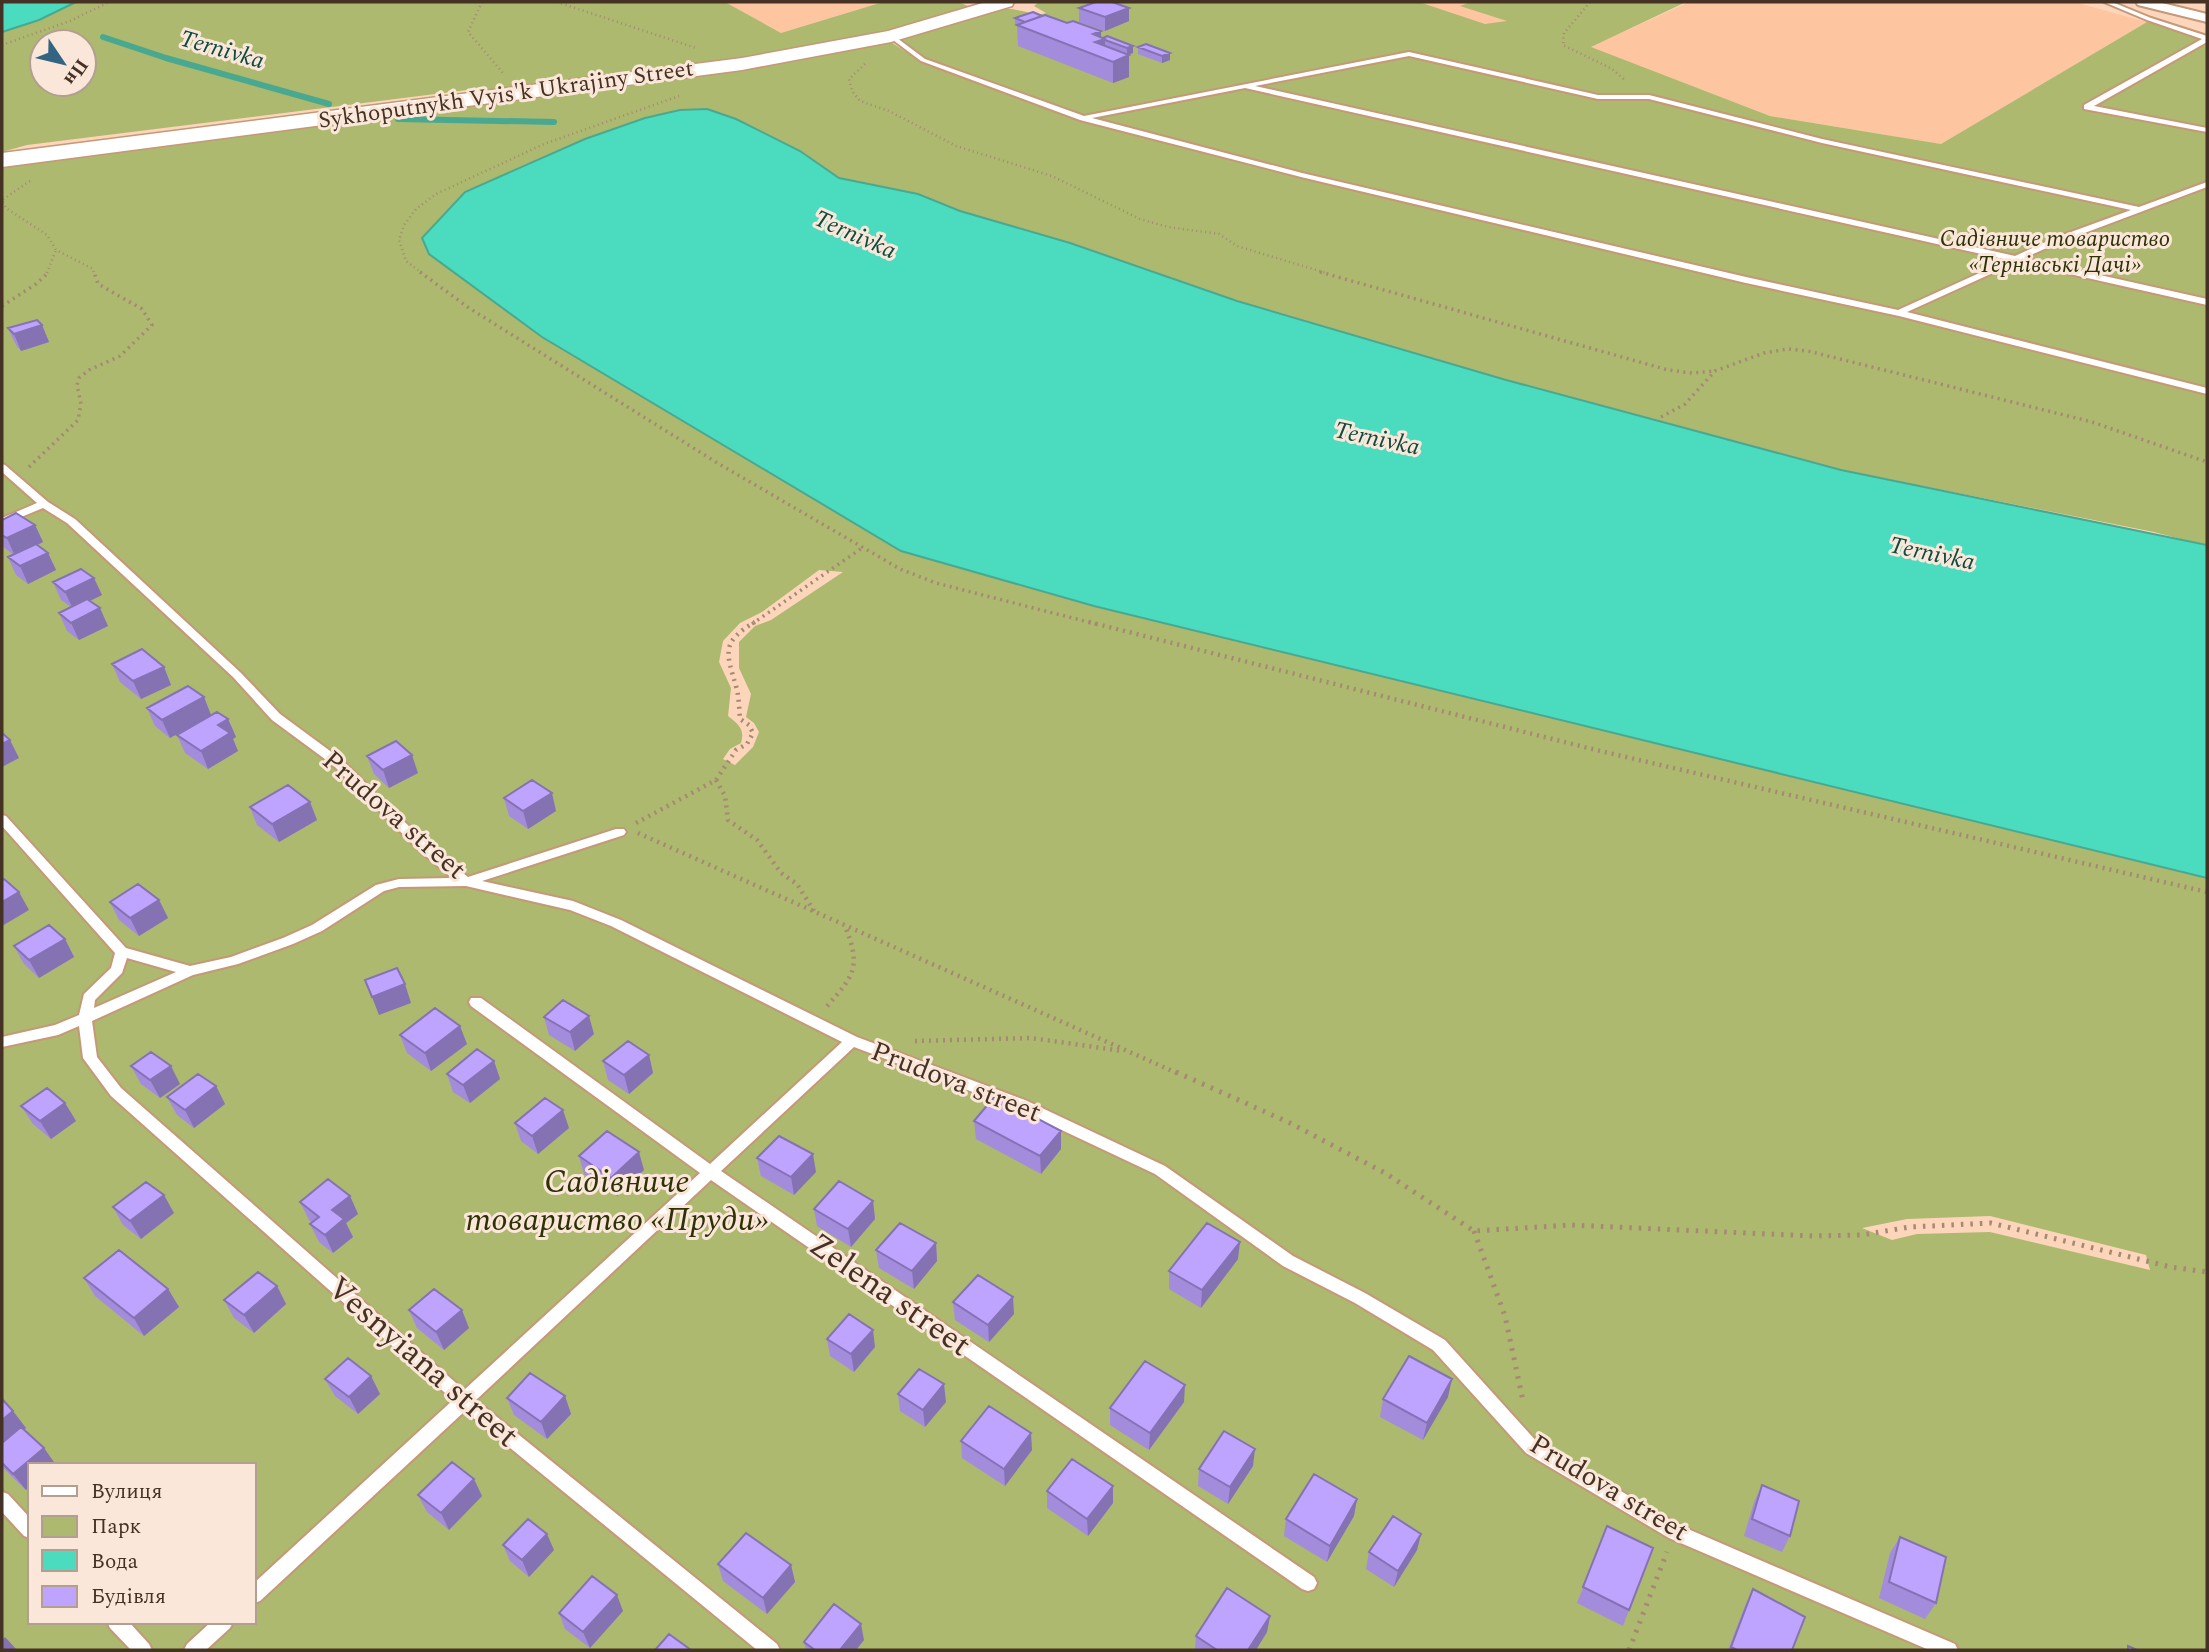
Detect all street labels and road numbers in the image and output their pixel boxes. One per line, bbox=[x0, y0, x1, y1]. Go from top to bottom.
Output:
street label: Sykhoputnykh Vyis'k Ukrajiny Street bbox=[316, 51, 696, 139]
street label: Prudova street bbox=[312, 740, 476, 890]
street label: Prudova street bbox=[865, 1030, 1048, 1134]
street label: Zelena street bbox=[798, 1220, 982, 1370]
street label: Vesnyiana street bbox=[316, 1264, 530, 1460]
street label: Prudova street bbox=[1521, 1423, 1697, 1553]

